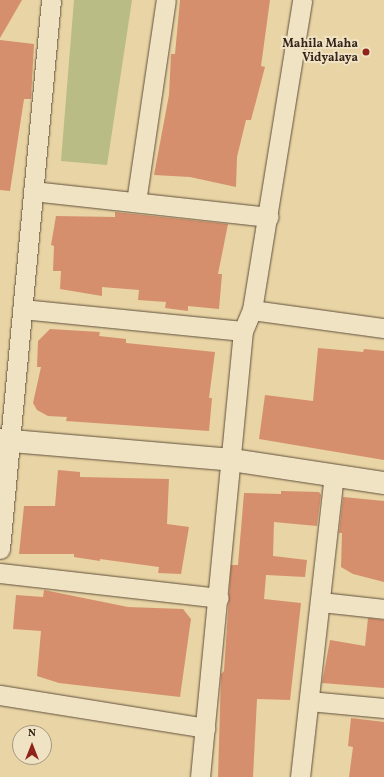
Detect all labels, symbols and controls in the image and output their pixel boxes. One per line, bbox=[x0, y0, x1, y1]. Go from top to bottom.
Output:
place label: Mahila Maha Vidyalaya bbox=[282, 38, 358, 66]
marker: Mahila Maha Vidyalaya bbox=[361, 47, 371, 57]
north arrow bbox=[12, 725, 52, 765]
text: N bbox=[28, 726, 36, 741]

